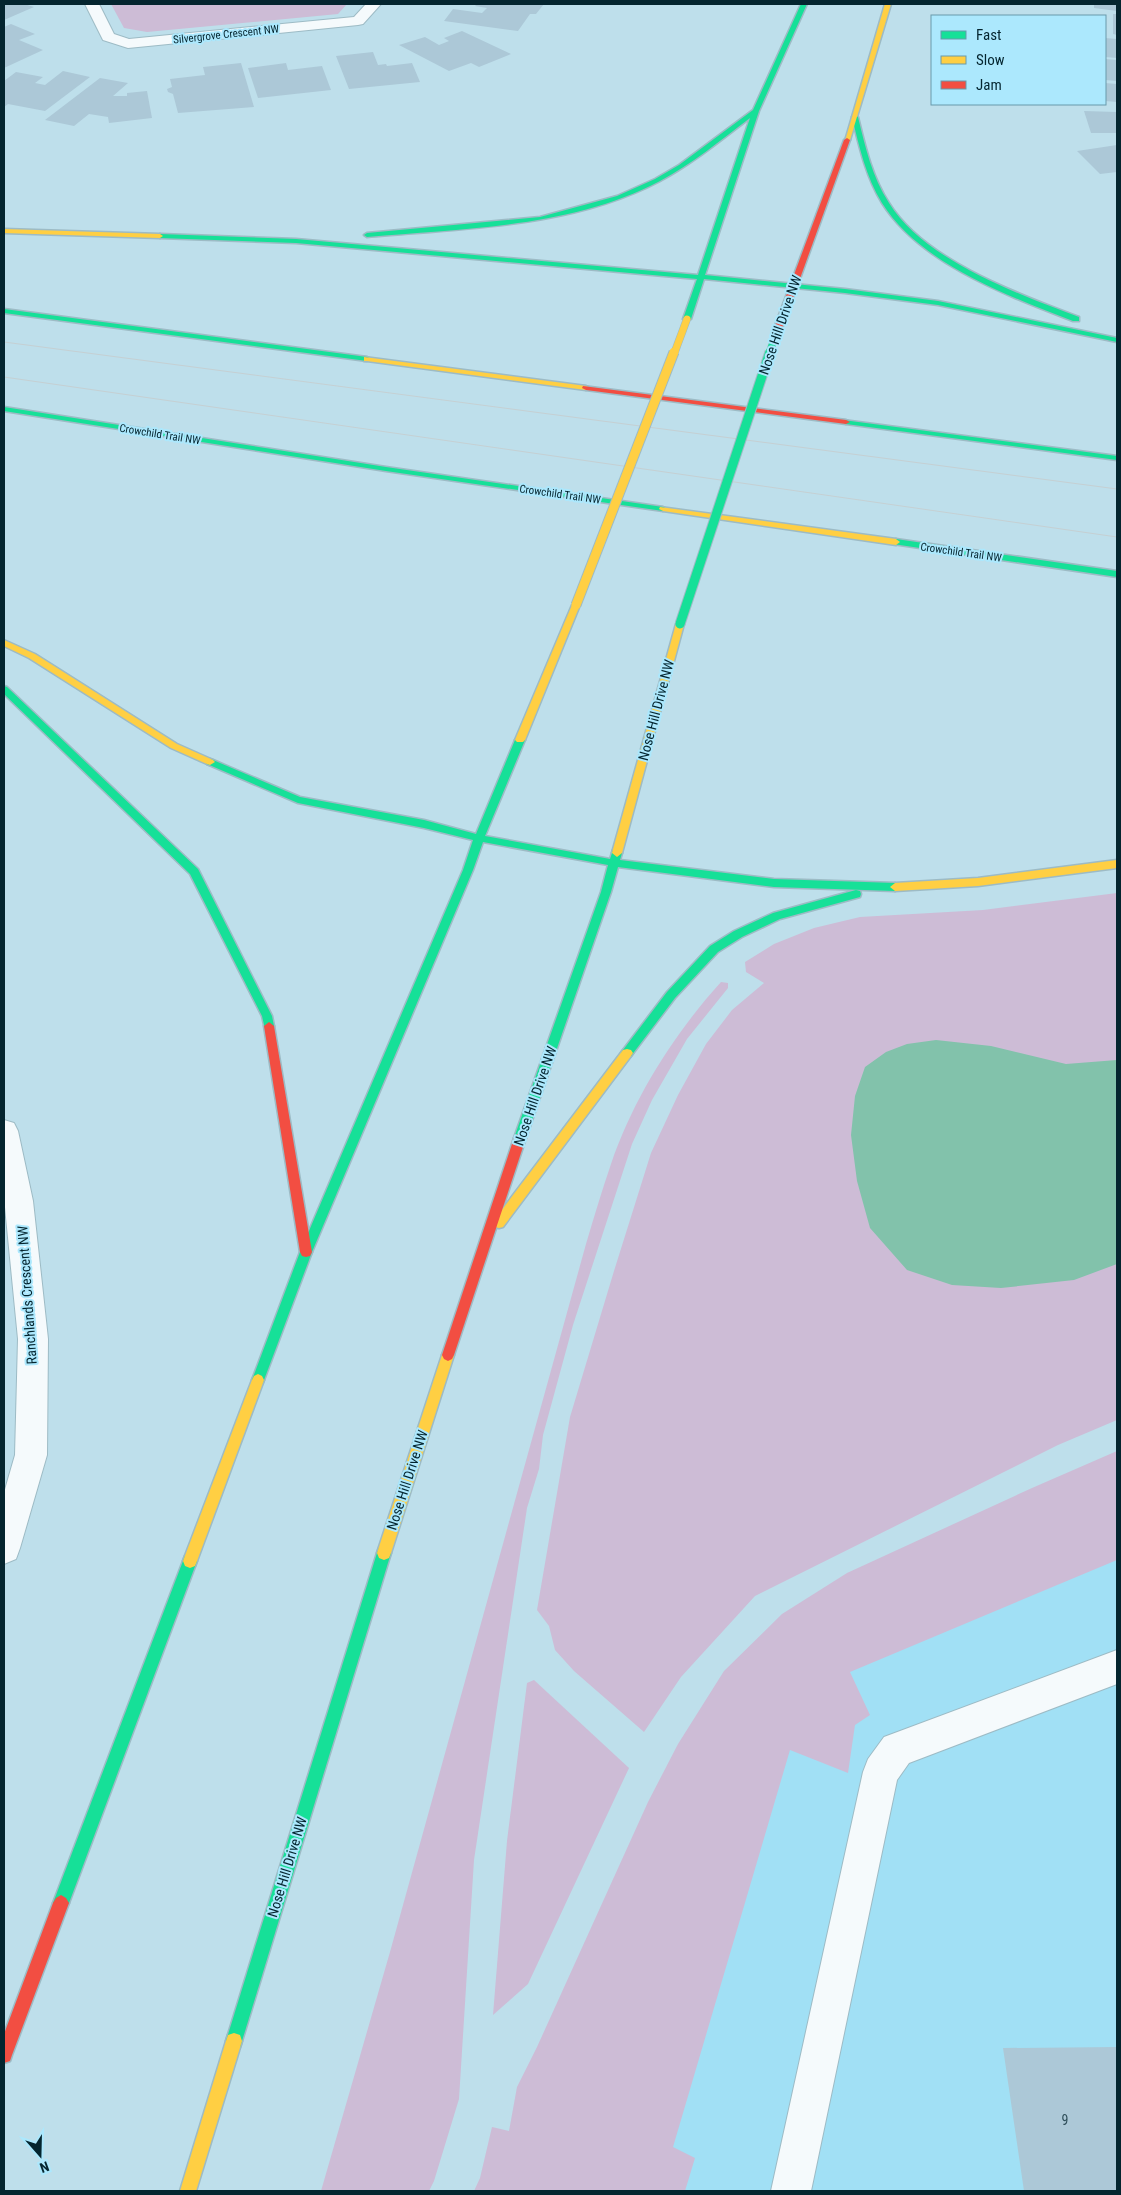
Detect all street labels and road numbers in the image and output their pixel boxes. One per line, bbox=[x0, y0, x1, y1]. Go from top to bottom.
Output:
street label: Silvergrove Crescent NW bbox=[172, 22, 280, 47]
street label: Nose Hill Drive NW bbox=[756, 273, 805, 377]
street label: Crowchild Trail NW bbox=[118, 422, 202, 447]
street label: Crowchild Trail NW bbox=[518, 482, 602, 507]
street label: Crowchild Trail NW bbox=[919, 540, 1003, 565]
street label: Nose Hill Drive NW bbox=[635, 657, 677, 762]
street label: Nose Hill Drive NW bbox=[511, 1044, 560, 1148]
street label: Ranchlands Crescent NW bbox=[14, 1225, 40, 1365]
street label: Nose Hill Drive NW bbox=[383, 1428, 431, 1532]
street label: Nose Hill Drive NW bbox=[264, 1815, 310, 1919]

